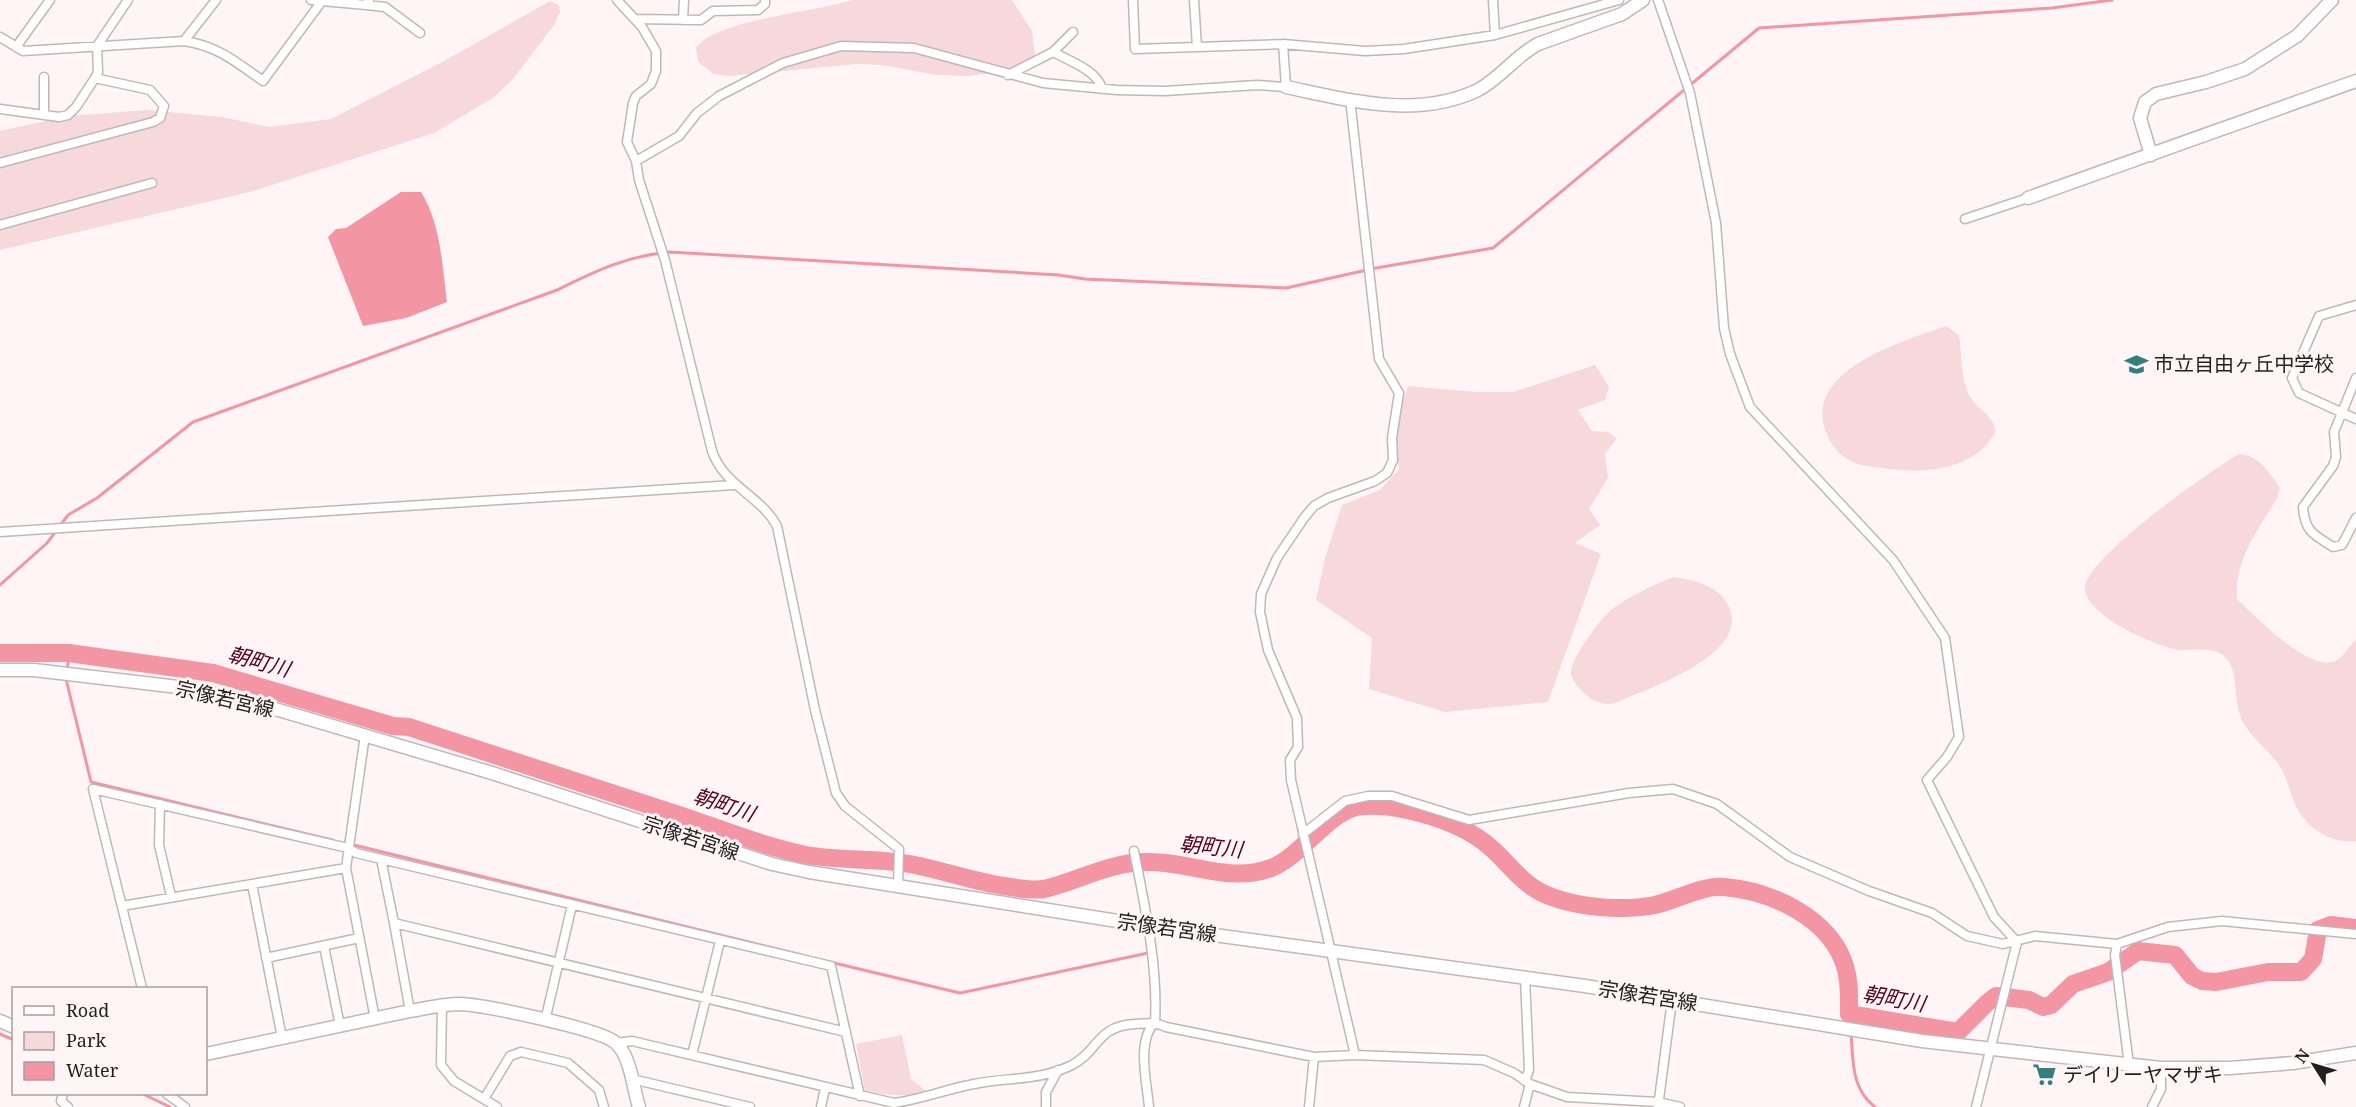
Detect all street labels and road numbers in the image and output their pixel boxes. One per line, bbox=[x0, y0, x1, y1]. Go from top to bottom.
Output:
street label: 宗像若宮線 bbox=[173, 674, 277, 723]
street label: 宗像若宮線 bbox=[639, 809, 743, 866]
street label: 宗像若宮線 bbox=[1116, 907, 1218, 948]
street label: 宗像若宮線 bbox=[1597, 974, 1700, 1017]

